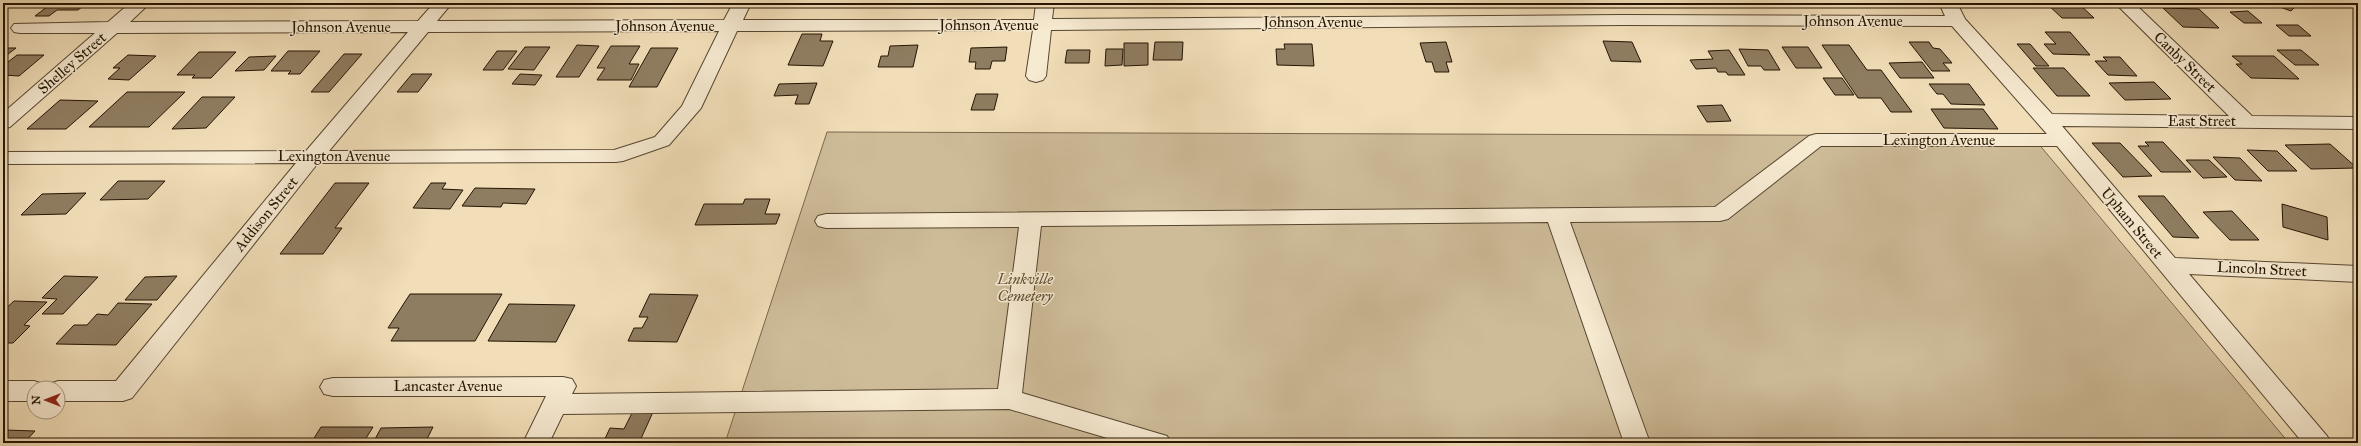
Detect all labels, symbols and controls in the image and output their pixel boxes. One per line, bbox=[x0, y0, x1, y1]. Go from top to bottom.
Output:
street label: Johnson Avenue bbox=[1801, 12, 1903, 31]
street label: Johnson Avenue bbox=[1261, 13, 1363, 32]
street label: Johnson Avenue bbox=[937, 16, 1039, 35]
street label: Johnson Avenue bbox=[613, 17, 715, 36]
street label: Johnson Avenue bbox=[289, 18, 391, 37]
street label: Shelley Street bbox=[34, 28, 110, 98]
street label: Canby Street bbox=[2150, 28, 2220, 96]
street label: East Street bbox=[2168, 112, 2237, 130]
street label: Lexington Avenue bbox=[1883, 131, 1995, 149]
street label: Lexington Avenue bbox=[278, 147, 390, 165]
street label: Addison Street bbox=[230, 172, 302, 256]
street label: Upham Street bbox=[2097, 184, 2167, 263]
street label: Lincoln Street bbox=[2217, 258, 2308, 280]
park label: Linkville Cemetery bbox=[996, 270, 1054, 305]
street label: Lancaster Avenue bbox=[393, 377, 503, 395]
north arrow bbox=[26, 380, 66, 420]
text: N bbox=[30, 395, 43, 405]

